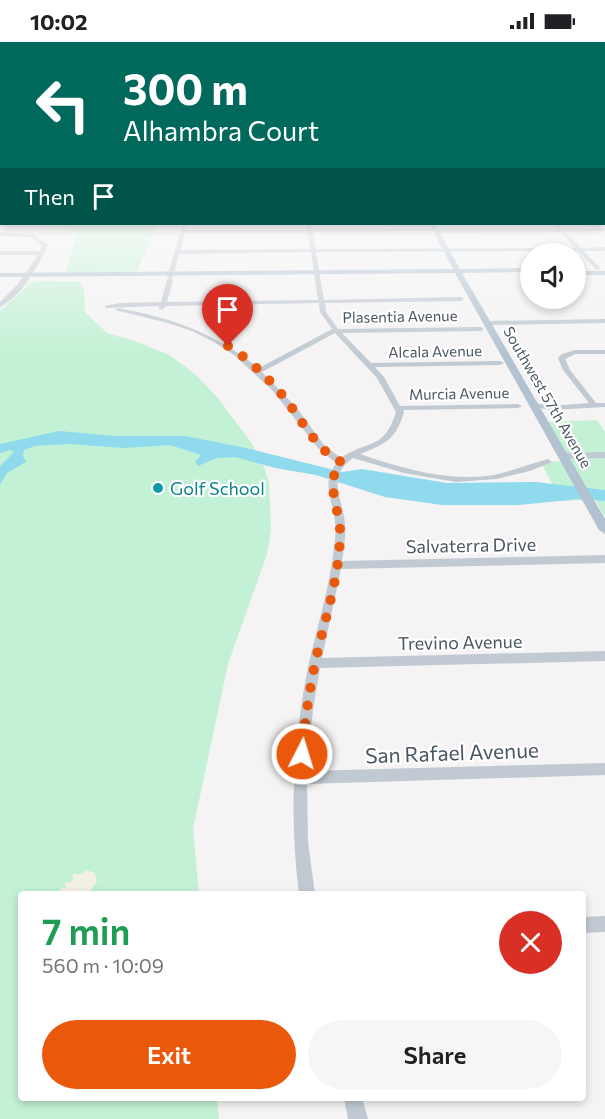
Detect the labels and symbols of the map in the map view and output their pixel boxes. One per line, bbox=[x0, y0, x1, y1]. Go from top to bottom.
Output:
pin bbox=[202, 284, 253, 346]
street label: Plasentia Avenue bbox=[342, 306, 458, 326]
street label: Southwest 57th Avenue bbox=[500, 323, 596, 471]
street label: Alcala Avenue bbox=[388, 341, 482, 361]
street label: Murcia Avenue bbox=[409, 383, 509, 403]
place label: Golf School bbox=[170, 477, 265, 499]
marker: Golf School bbox=[151, 481, 165, 495]
street label: Salvaterra Drive bbox=[406, 533, 536, 557]
street label: Trevino Avenue bbox=[398, 630, 522, 654]
position arrow bbox=[270, 722, 334, 786]
street label: San Rafael Avenue bbox=[365, 736, 539, 768]

